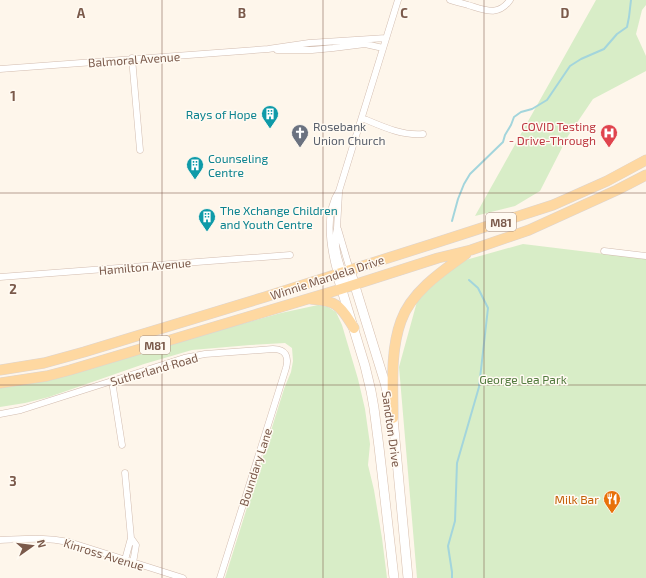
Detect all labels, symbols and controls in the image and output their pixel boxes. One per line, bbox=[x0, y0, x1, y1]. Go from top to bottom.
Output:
text: A bbox=[77, 5, 86, 21]
text: B bbox=[238, 5, 246, 21]
text: C bbox=[400, 5, 408, 21]
text: D bbox=[561, 5, 570, 21]
street label: Balmoral Avenue bbox=[88, 49, 180, 69]
text: 1 bbox=[10, 88, 16, 104]
building icon: Rays of Hope bbox=[260, 104, 280, 129]
place label: Rays of Hope bbox=[186, 107, 257, 121]
place label: Rosebank Union Church bbox=[313, 119, 386, 147]
place label: COVID Testing - Drive-Through bbox=[509, 119, 596, 147]
church icon: Rosebank Union Church bbox=[290, 123, 310, 148]
hospital icon: COVID Testing - Drive-Through bbox=[599, 123, 619, 148]
place label: Counseling Centre bbox=[208, 151, 269, 179]
building icon: Counseling Centre bbox=[185, 155, 205, 180]
place label: The Xchange Children and Youth Centre bbox=[220, 203, 338, 231]
building icon: The Xchange Children and Youth Centre bbox=[197, 207, 217, 232]
road number: M81 bbox=[486, 213, 516, 231]
street label: Winnie Mandela Drive bbox=[268, 252, 386, 302]
street label: Hamilton Avenue bbox=[98, 255, 192, 277]
text: 2 bbox=[9, 281, 17, 297]
road number: M81 bbox=[140, 336, 170, 354]
street label: Sutherland Road bbox=[108, 350, 200, 388]
park label: George Lea Park bbox=[479, 372, 567, 386]
street label: Sandton Drive bbox=[380, 390, 404, 468]
street label: Boundary Lane bbox=[236, 426, 274, 508]
text: 3 bbox=[9, 473, 17, 489]
restaurant icon: Milk Bar bbox=[602, 489, 622, 514]
place label: Milk Bar bbox=[554, 492, 599, 506]
north arrow bbox=[12, 526, 52, 566]
street label: Kinross Avenue bbox=[62, 535, 146, 573]
text: N bbox=[35, 538, 49, 549]

